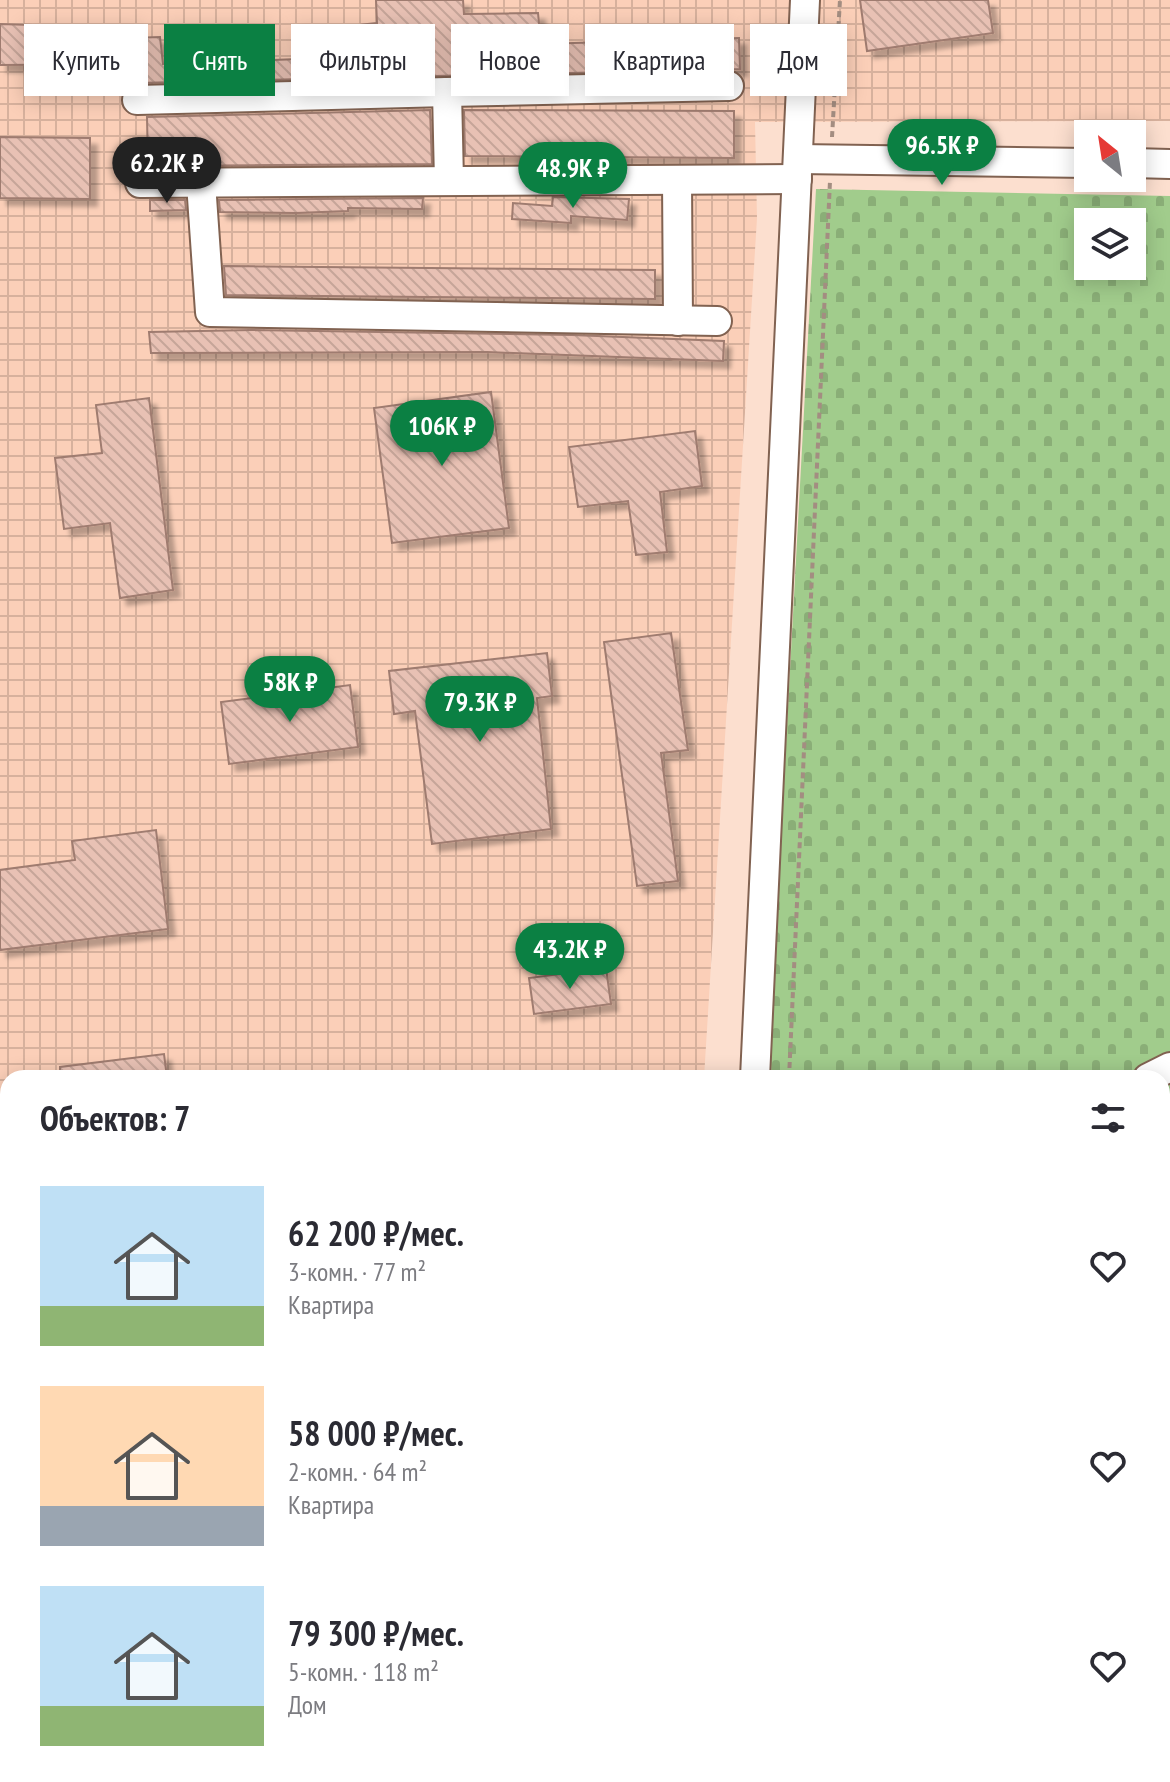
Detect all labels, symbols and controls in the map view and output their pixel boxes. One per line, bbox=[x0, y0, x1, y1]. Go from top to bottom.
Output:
chip: Купить bbox=[24, 24, 148, 96]
chip: Снять bbox=[164, 24, 275, 96]
chip: Фильтры bbox=[291, 24, 435, 96]
chip: Новое bbox=[451, 24, 569, 96]
chip: Квартира bbox=[585, 24, 734, 96]
chip: Дом bbox=[750, 24, 847, 96]
pin: 96.5K ₽ bbox=[868, 119, 1016, 187]
north arrow bbox=[1074, 120, 1146, 192]
map controls bbox=[1074, 120, 1146, 280]
text: 96.5K ₽ bbox=[905, 128, 979, 161]
pin: 62.2K ₽ bbox=[93, 137, 241, 205]
pin: 48.9K ₽ bbox=[499, 142, 647, 210]
text: 62.2K ₽ bbox=[130, 146, 204, 179]
text: 48.9K ₽ bbox=[536, 151, 610, 184]
button: layers bbox=[1074, 208, 1146, 280]
pin: 106K ₽ bbox=[377, 400, 507, 468]
text: 106K ₽ bbox=[408, 409, 476, 442]
pin: 58K ₽ bbox=[234, 656, 346, 724]
text: 58K ₽ bbox=[262, 665, 318, 698]
pin: 79.3K ₽ bbox=[406, 676, 554, 744]
text: 79.3K ₽ bbox=[443, 685, 517, 718]
pin: 43.2K ₽ bbox=[496, 923, 644, 991]
text: 43.2K ₽ bbox=[533, 932, 607, 965]
text: Объектов: 7 bbox=[40, 1096, 190, 1140]
icon: filters bbox=[1086, 1096, 1130, 1140]
text: 62 200 ₽/мес. bbox=[288, 1211, 464, 1255]
icon: home bbox=[104, 1218, 200, 1314]
icon: heart bbox=[1086, 1244, 1130, 1288]
text: 3-комн. · 77 m² bbox=[288, 1255, 426, 1288]
text: Квартира bbox=[288, 1288, 374, 1321]
text: 58 000 ₽/мес. bbox=[288, 1411, 464, 1455]
icon: home bbox=[104, 1418, 200, 1514]
icon: heart bbox=[1086, 1444, 1130, 1488]
text: 2-комн. · 64 m² bbox=[288, 1455, 427, 1488]
text: Квартира bbox=[288, 1488, 374, 1521]
text: 79 300 ₽/мес. bbox=[288, 1611, 464, 1655]
icon: home bbox=[104, 1618, 200, 1714]
icon: heart bbox=[1086, 1644, 1130, 1688]
text: 5-комн. · 118 m² bbox=[288, 1655, 439, 1688]
text: Дом bbox=[288, 1688, 326, 1721]

